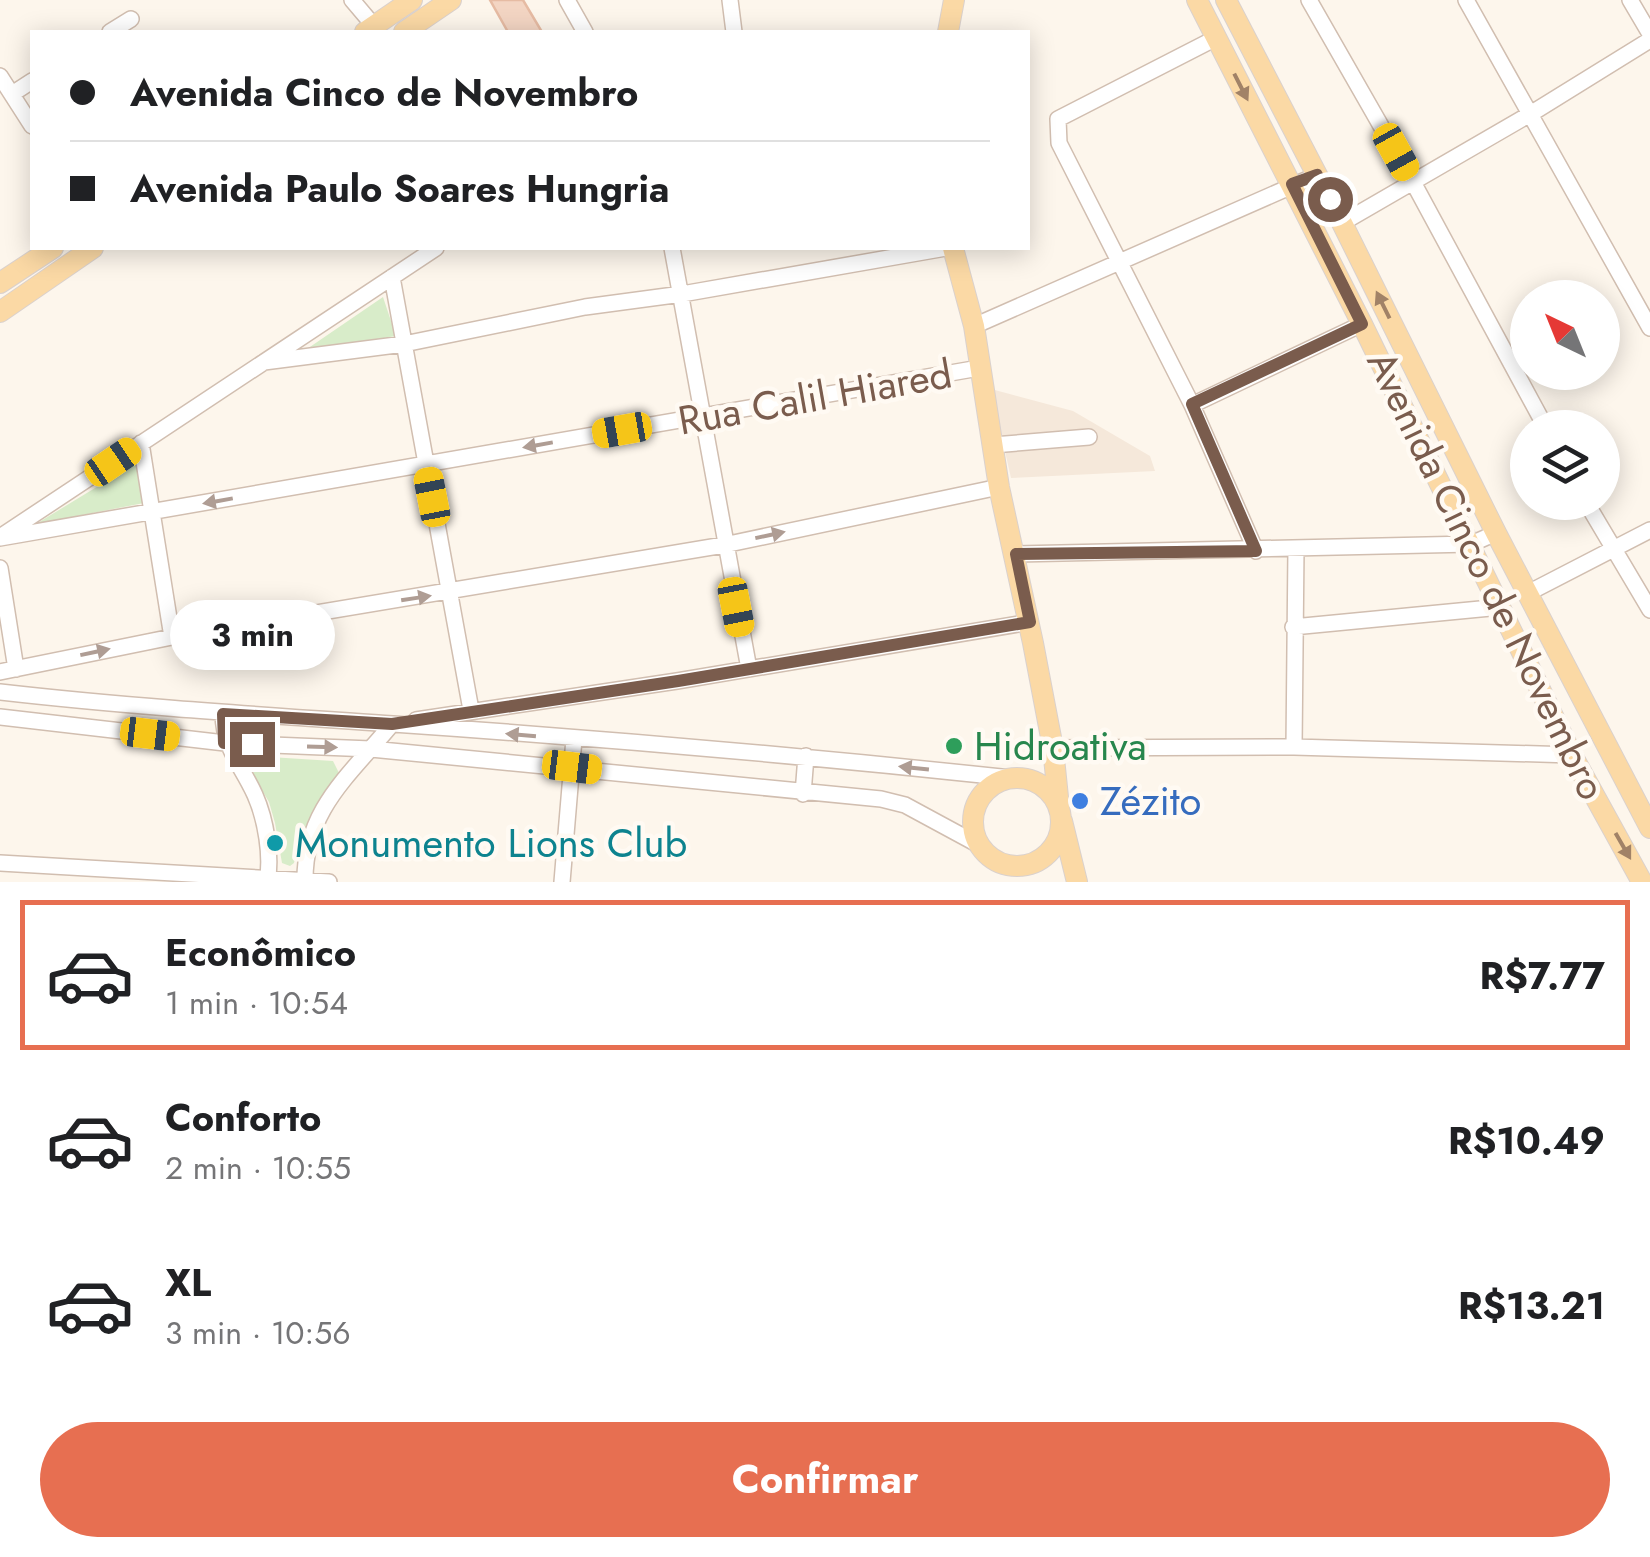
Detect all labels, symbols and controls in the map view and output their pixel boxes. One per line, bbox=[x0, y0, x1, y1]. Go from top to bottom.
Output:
text: Avenida Cinco de Novembro bbox=[130, 65, 638, 120]
one-way arrow bbox=[1232, 72, 1249, 101]
car bbox=[1368, 118, 1424, 186]
text: Avenida Paulo Soares Hungria bbox=[130, 161, 669, 216]
route start bbox=[1308, 177, 1353, 222]
north arrow bbox=[1510, 280, 1620, 390]
map controls bbox=[1510, 280, 1620, 520]
one-way arrow bbox=[1375, 290, 1392, 319]
street label: Avenida Cinco de Novembro bbox=[1353, 341, 1621, 809]
street label: Rua Calil Hiared bbox=[674, 344, 956, 450]
car bbox=[590, 410, 654, 450]
button: layers bbox=[1510, 410, 1620, 520]
car bbox=[80, 433, 146, 491]
one-way arrow bbox=[522, 438, 553, 453]
car bbox=[412, 465, 452, 529]
one-way arrow bbox=[202, 494, 233, 509]
one-way arrow bbox=[755, 527, 786, 543]
car bbox=[716, 575, 756, 639]
one-way arrow bbox=[401, 590, 432, 605]
callout: 3 min bbox=[170, 599, 334, 669]
text: 3 min bbox=[211, 612, 294, 658]
one-way arrow bbox=[80, 644, 111, 660]
car bbox=[118, 715, 182, 753]
place label: Hidroativa bbox=[974, 717, 1147, 775]
route end bbox=[230, 722, 275, 767]
one-way arrow bbox=[504, 726, 536, 742]
marker: Hidroativa bbox=[943, 735, 965, 757]
one-way arrow bbox=[306, 739, 338, 755]
car bbox=[540, 748, 604, 786]
one-way arrow bbox=[898, 759, 930, 775]
place label: Zézito bbox=[1100, 772, 1201, 830]
marker: Zézito bbox=[1069, 790, 1091, 812]
place label: Monumento Lions Club bbox=[295, 814, 687, 872]
marker: Monumento Lions Club bbox=[264, 832, 286, 854]
one-way arrow bbox=[1614, 832, 1632, 860]
text: Econômico bbox=[165, 925, 356, 980]
icon: car bbox=[45, 930, 135, 1020]
text: R$7.77 bbox=[1480, 948, 1605, 1003]
text: 1 min · 10:54 bbox=[165, 980, 348, 1026]
text: Conforto bbox=[165, 1090, 322, 1145]
icon: car bbox=[45, 1095, 135, 1185]
text: R$10.49 bbox=[1448, 1113, 1605, 1168]
text: 2 min · 10:55 bbox=[165, 1145, 351, 1191]
text: XL bbox=[165, 1255, 211, 1310]
icon: car bbox=[45, 1260, 135, 1350]
text: R$13.21 bbox=[1458, 1278, 1605, 1333]
text: 3 min · 10:56 bbox=[165, 1310, 351, 1356]
button: Confirmar bbox=[40, 1422, 1610, 1537]

